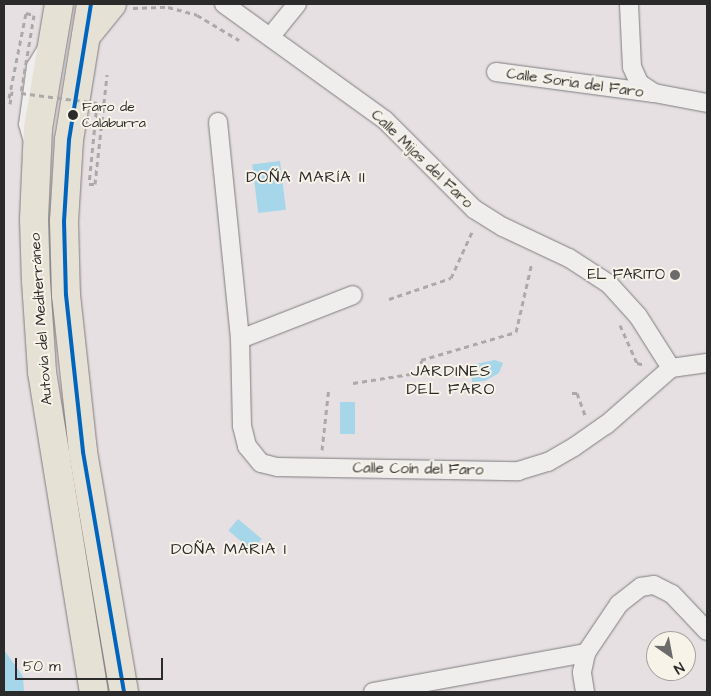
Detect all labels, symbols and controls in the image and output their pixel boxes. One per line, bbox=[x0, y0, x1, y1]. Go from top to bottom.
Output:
street label: Calle Soria del Faro bbox=[505, 64, 645, 102]
place label: Faro de Calaburra bbox=[82, 99, 146, 132]
street label: Calle Mijas del Faro bbox=[367, 106, 477, 212]
marker: Faro de Calaburra bbox=[68, 110, 78, 120]
district label: DOÑA MARÍA II bbox=[245, 167, 367, 187]
street label: Autovía del Mediterráneo bbox=[26, 232, 56, 406]
place label: EL FARITO bbox=[587, 266, 665, 284]
marker: EL FARITO bbox=[669, 269, 681, 281]
district label: JARDINES DEL FARO bbox=[406, 361, 496, 399]
street label: Calle Coín del Faro bbox=[352, 459, 484, 479]
district label: DOÑA MARIA I bbox=[169, 539, 289, 559]
north arrow bbox=[646, 631, 696, 681]
scale bar bbox=[18, 648, 165, 680]
text: 50 m bbox=[23, 656, 61, 677]
text: N bbox=[669, 657, 688, 679]

